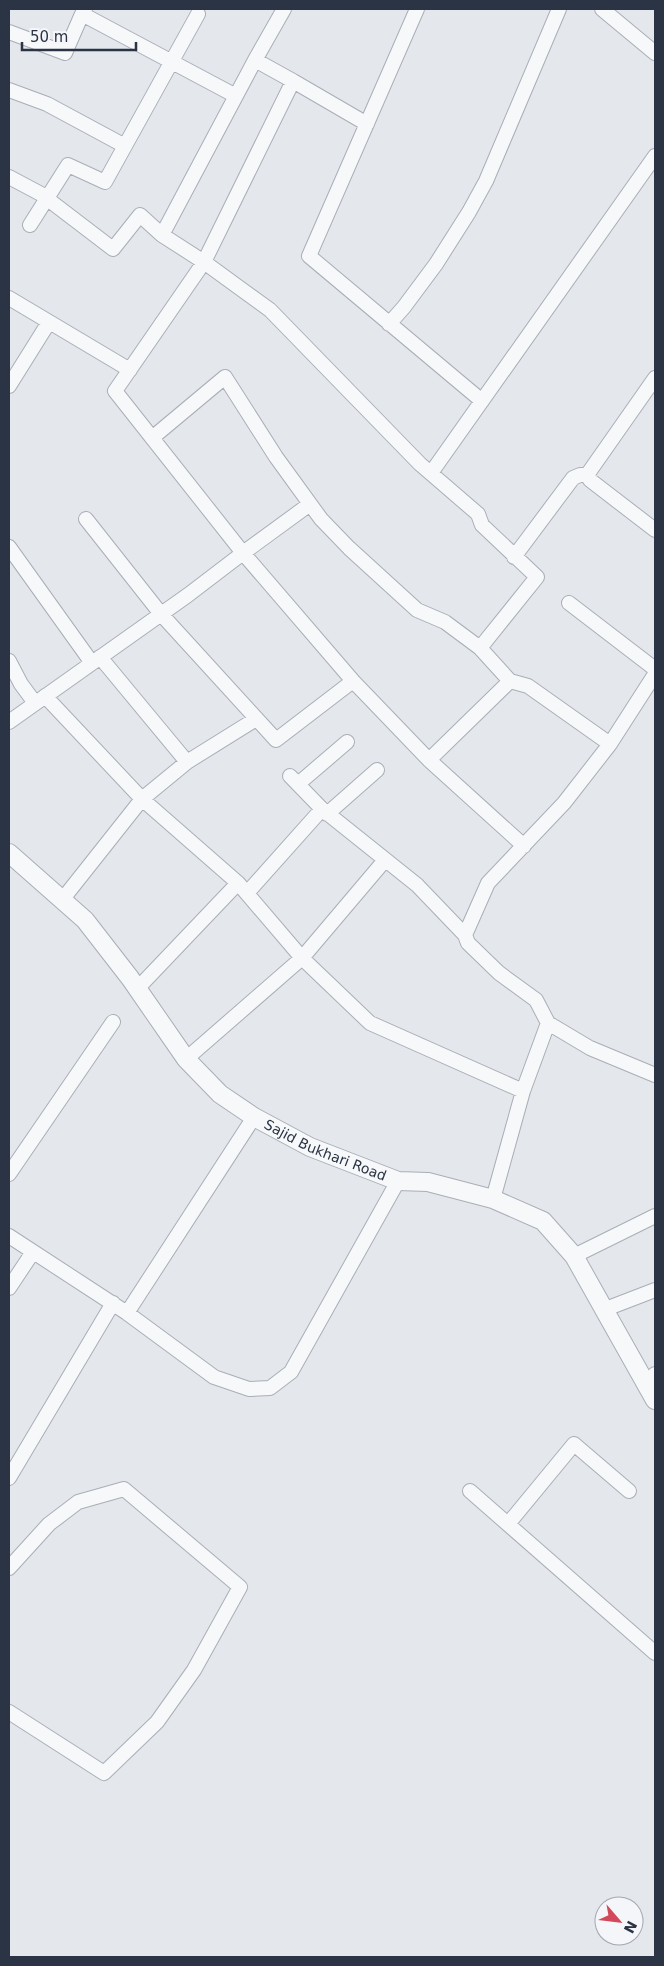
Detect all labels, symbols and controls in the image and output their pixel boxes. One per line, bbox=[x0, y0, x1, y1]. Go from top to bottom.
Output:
scale bar bbox=[22, 20, 136, 52]
text: 50 m bbox=[30, 28, 68, 46]
street label: Sajid Bukhari Road bbox=[262, 1116, 389, 1184]
north arrow bbox=[594, 1896, 644, 1946]
text: N bbox=[621, 1918, 640, 1936]

